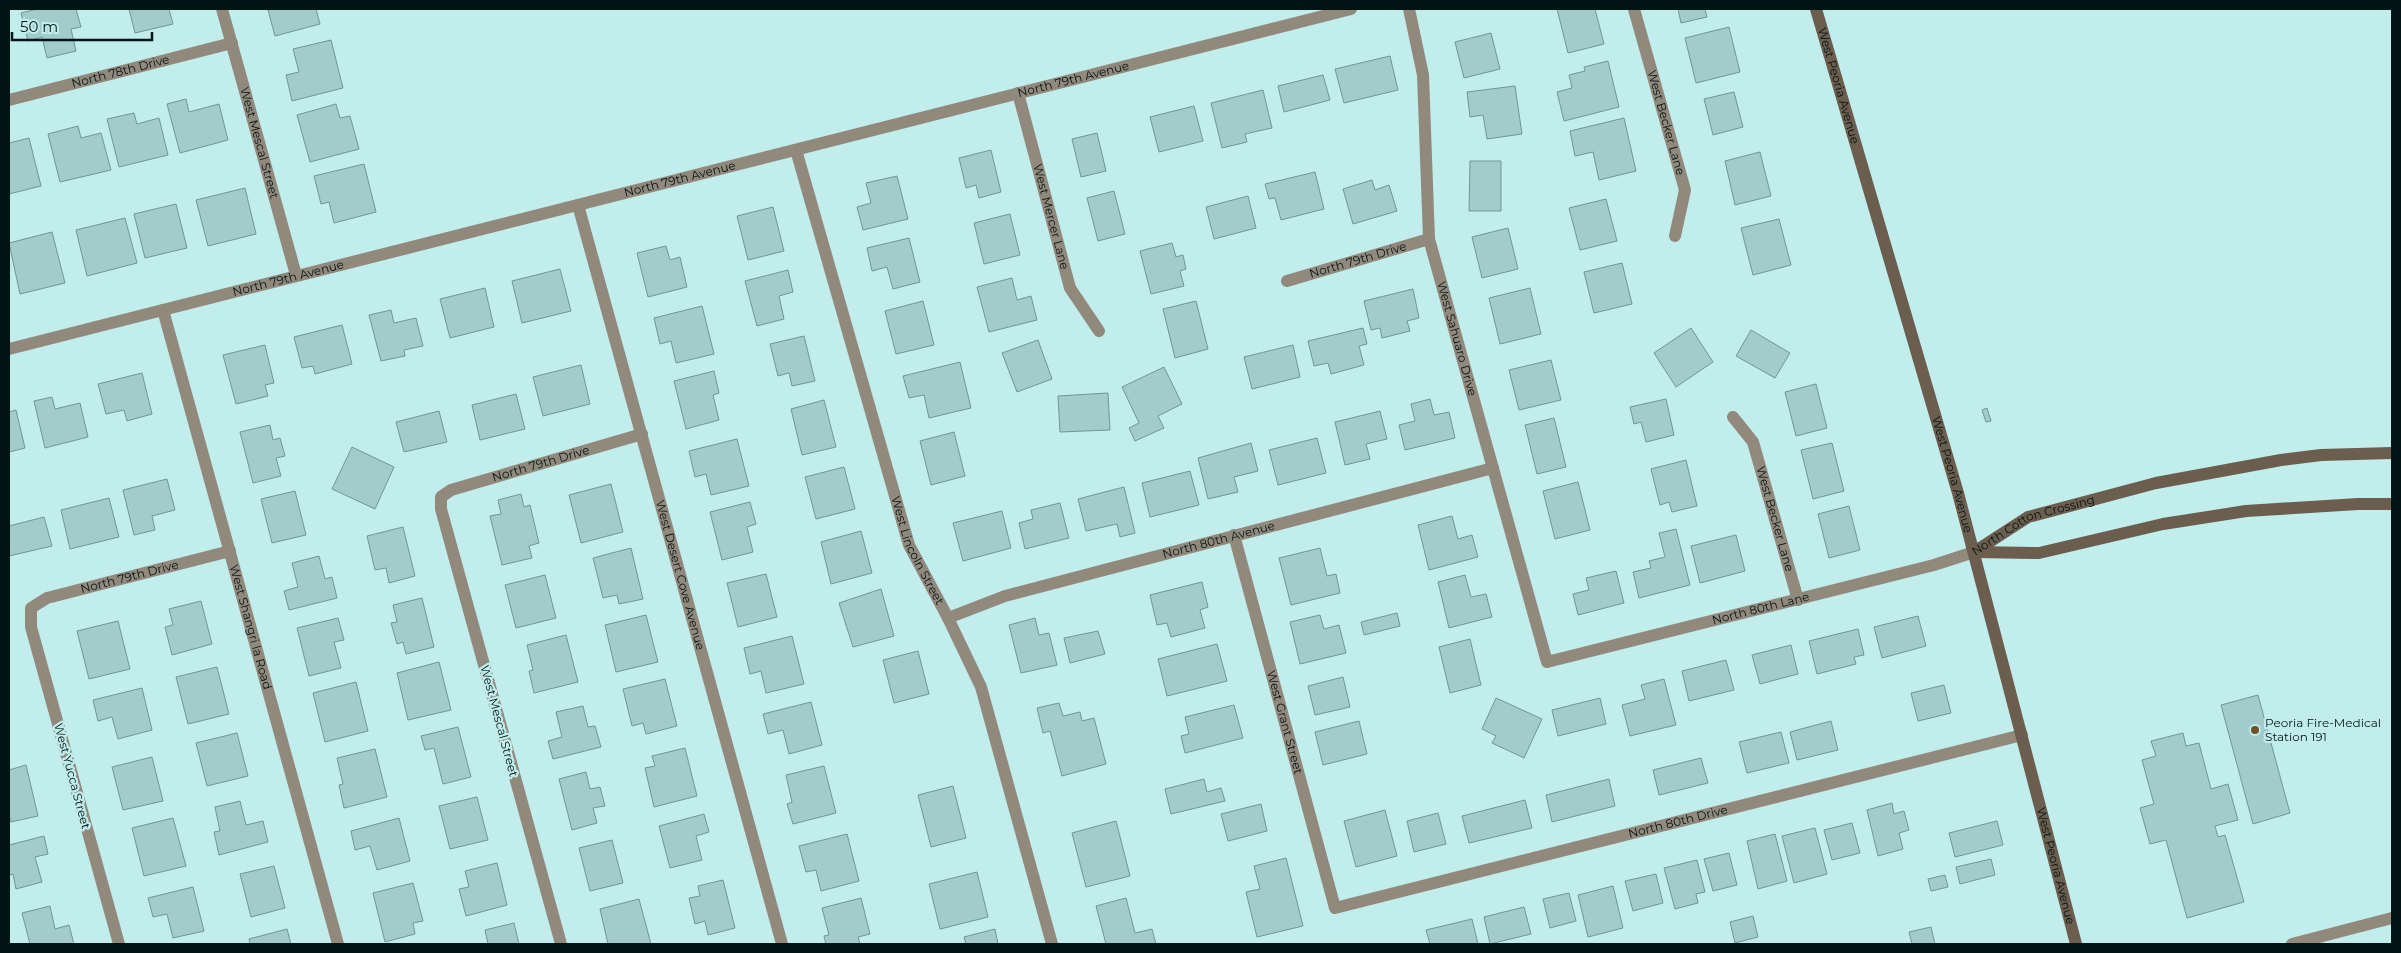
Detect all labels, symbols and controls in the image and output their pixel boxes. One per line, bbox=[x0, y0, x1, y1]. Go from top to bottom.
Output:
scale bar bbox=[12, 10, 152, 42]
text: 50 m bbox=[20, 17, 58, 36]
street label: West Peoria Avenue bbox=[1815, 26, 1863, 146]
street label: North 78th Drive bbox=[70, 51, 171, 91]
street label: North 79th Avenue bbox=[1016, 58, 1131, 100]
street label: West Becker Lane bbox=[1645, 68, 1688, 177]
street label: West Mescal Street bbox=[237, 85, 282, 200]
street label: North 79th Avenue bbox=[622, 157, 737, 200]
street label: West Mercer Lane bbox=[1030, 162, 1073, 271]
street label: North 79th Drive bbox=[1307, 238, 1408, 281]
street label: North 79th Avenue bbox=[231, 256, 345, 299]
street label: West Sahuaro Drive bbox=[1434, 279, 1480, 398]
street label: West Peoria Avenue bbox=[1929, 414, 1976, 534]
street label: North 79th Drive bbox=[490, 442, 591, 485]
street label: West Becker Lane bbox=[1753, 465, 1797, 573]
street label: North Cotton Crossing bbox=[1969, 492, 2096, 559]
street label: West Lincoln Street bbox=[888, 494, 948, 607]
street label: West Desert Cove Avenue bbox=[653, 498, 708, 652]
street label: North 80th Avenue bbox=[1161, 518, 1276, 561]
street label: North 79th Drive bbox=[79, 557, 180, 596]
street label: West Shangri la Road bbox=[227, 563, 275, 691]
street label: North 80th Lane bbox=[1710, 589, 1811, 627]
street label: West Mescal Street bbox=[477, 663, 522, 778]
street label: West Grant Street bbox=[1264, 669, 1306, 776]
place label: Peoria Fire-Medical Station 191 bbox=[2265, 715, 2381, 744]
street label: West Yucca Street bbox=[51, 721, 94, 831]
marker: Peoria Fire-Medical Station 191 bbox=[2249, 724, 2261, 736]
street label: North 80th Drive bbox=[1627, 801, 1729, 841]
street label: West Peoria Avenue bbox=[2034, 806, 2079, 926]

